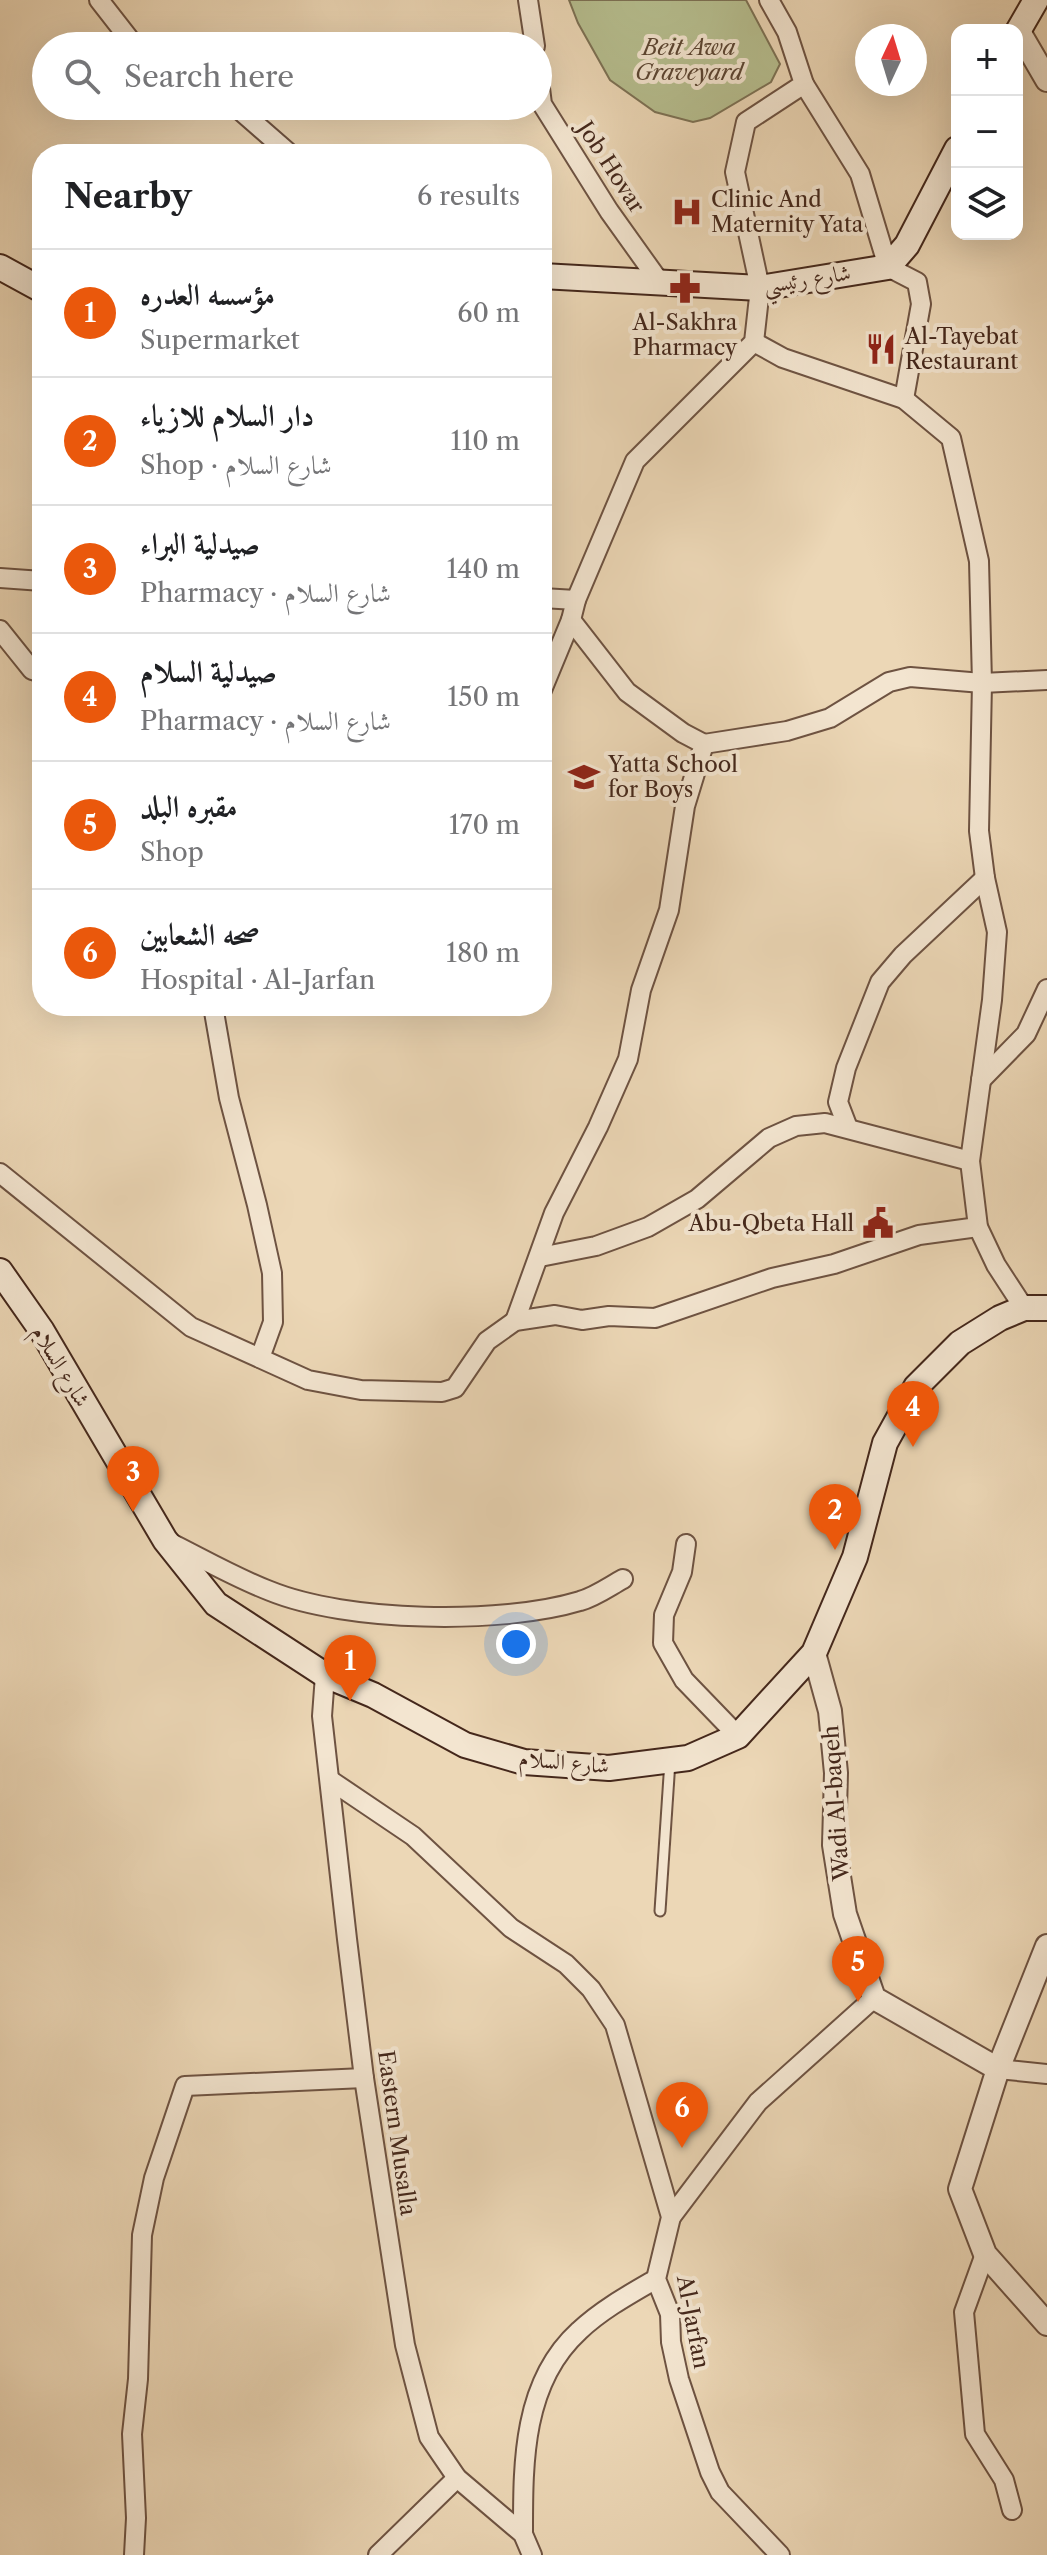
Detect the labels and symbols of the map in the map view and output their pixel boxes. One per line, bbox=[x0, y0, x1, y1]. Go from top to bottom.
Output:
north arrow bbox=[855, 24, 927, 96]
park label: Beit Awa Graveyard bbox=[635, 34, 745, 86]
street label: Job Hovar bbox=[570, 114, 650, 218]
place label: Clinic And Maternity Yata bbox=[711, 186, 864, 238]
hospital icon: Clinic And Maternity Yata bbox=[670, 195, 704, 229]
street label: شارع رئيسي bbox=[761, 259, 854, 306]
pharmacy icon: Al-Sakhra Pharmacy bbox=[668, 271, 702, 305]
place label: Al-Sakhra Pharmacy bbox=[632, 309, 738, 361]
place label: Al-Tayebat Restaurant bbox=[904, 323, 1019, 375]
restaurant icon: Al-Tayebat Restaurant bbox=[864, 332, 898, 366]
place label: Yatta School for Boys bbox=[607, 751, 738, 803]
school or university icon: Yatta School for Boys bbox=[567, 760, 601, 794]
public building icon: Abu-Qbeta Hall bbox=[861, 1206, 895, 1240]
place label: Abu-Qbeta Hall bbox=[688, 1210, 854, 1237]
street label: شارع السلام bbox=[21, 1320, 96, 1415]
pin: 4 bbox=[887, 1381, 939, 1447]
pin: 3 bbox=[107, 1446, 159, 1512]
pin: 2 bbox=[809, 1484, 861, 1550]
your location bbox=[496, 1624, 536, 1664]
pin: 1 bbox=[324, 1635, 376, 1701]
street label: Wadi Al-baqeh bbox=[817, 1724, 855, 1883]
street label: شارع السلام bbox=[517, 1745, 610, 1785]
pin: 5 bbox=[832, 1936, 884, 2002]
street label: Eastern Musalla bbox=[372, 2049, 422, 2218]
pin: 6 bbox=[656, 2082, 708, 2148]
street label: Al-Jarfan bbox=[671, 2272, 715, 2371]

